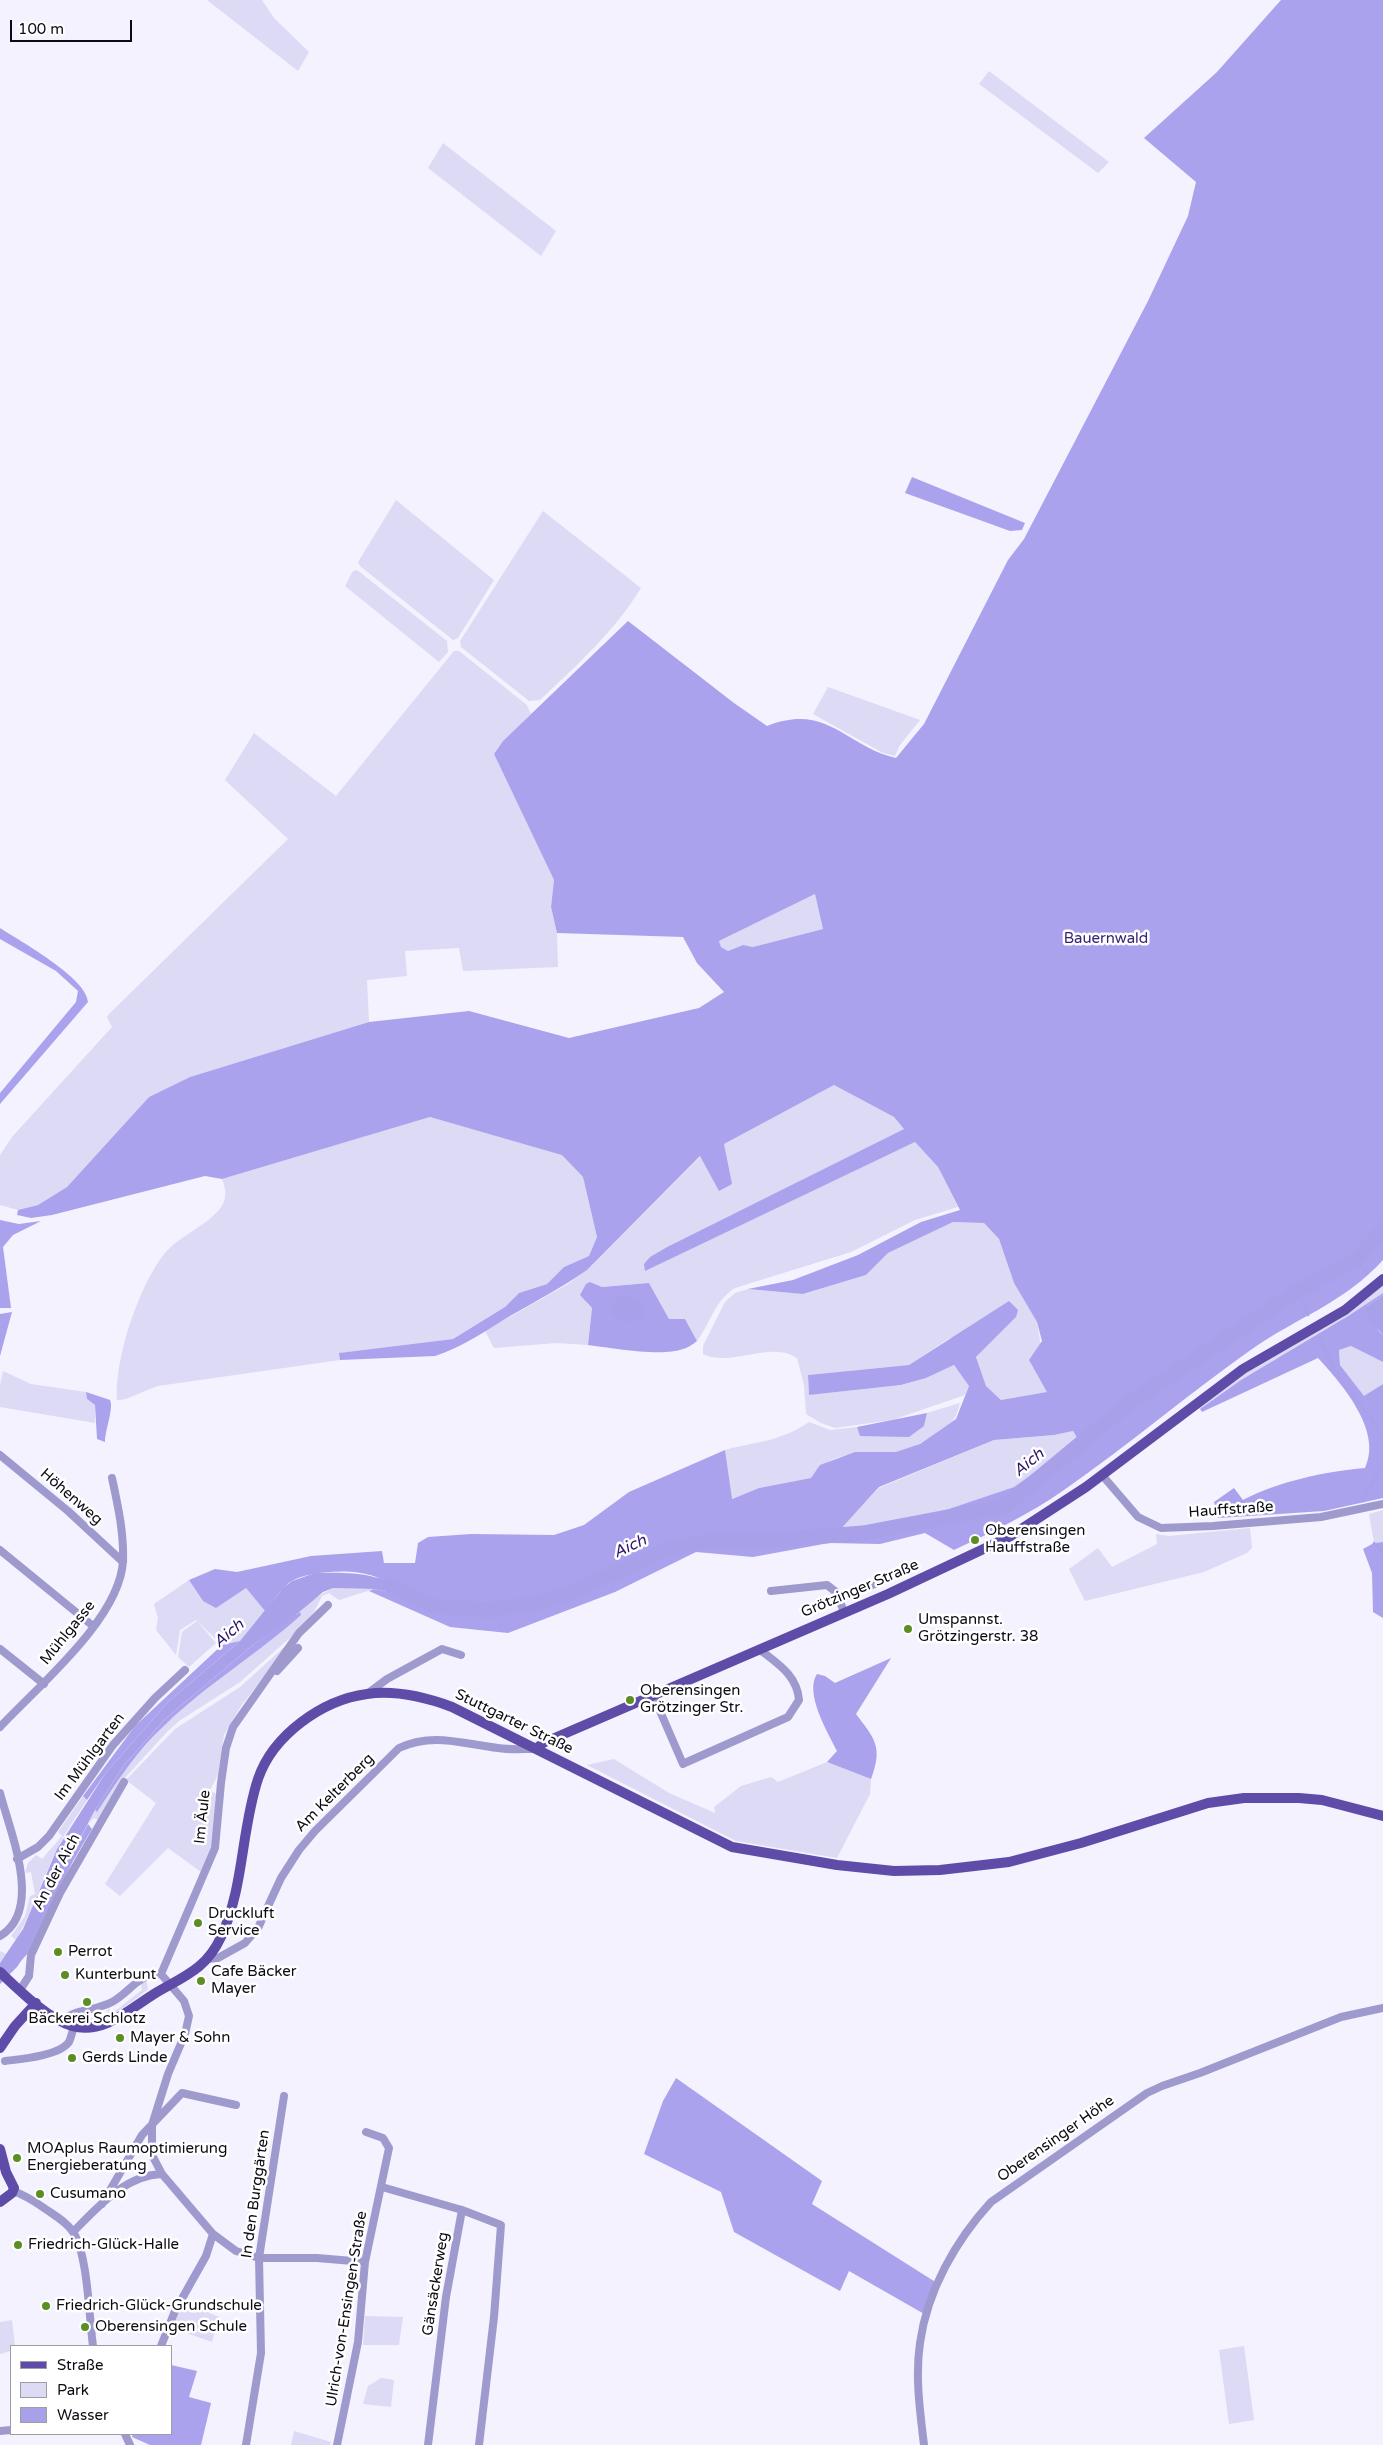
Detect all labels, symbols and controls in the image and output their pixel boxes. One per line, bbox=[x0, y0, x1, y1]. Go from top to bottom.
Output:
scale bar bbox=[12, 10, 135, 42]
text: 100 m bbox=[18, 20, 64, 38]
park label: Bauernwald bbox=[1064, 930, 1148, 948]
water label: Aich bbox=[1010, 1445, 1048, 1481]
street label: Höhenweg bbox=[36, 1465, 106, 1529]
street label: Hauffstraße bbox=[1188, 1498, 1274, 1522]
place label: Oberensingen Hauffstraße bbox=[985, 1522, 1085, 1557]
water label: Aich bbox=[610, 1531, 650, 1563]
marker: Oberensingen Hauffstraße bbox=[969, 1534, 981, 1546]
street label: Grötzinger Straße bbox=[798, 1556, 922, 1622]
street label: Mühlgasse bbox=[37, 1597, 99, 1669]
place label: Umspannst. Grötzingerstr. 38 bbox=[918, 1611, 1039, 1646]
water label: Aich bbox=[210, 1616, 248, 1652]
marker: Umspannst. Grötzingerstr. 38 bbox=[902, 1623, 914, 1635]
place label: Oberensingen Grötzinger Str. bbox=[640, 1682, 743, 1717]
street label: Stuttgarter Straße bbox=[452, 1686, 576, 1758]
marker: Oberensingen Grötzinger Str. bbox=[624, 1694, 636, 1706]
street label: Im Mühlgarten bbox=[51, 1710, 129, 1804]
street label: Am Kelterberg bbox=[292, 1750, 378, 1836]
street label: Im Äule bbox=[191, 1789, 215, 1845]
street label: An der Aich bbox=[29, 1831, 85, 1913]
place label: Druckluft Service bbox=[208, 1905, 274, 1940]
marker: Druckluft Service bbox=[192, 1917, 204, 1929]
place label: Perrot bbox=[68, 1943, 112, 1961]
marker: Perrot bbox=[52, 1946, 64, 1958]
place label: Cafe Bäcker Mayer bbox=[211, 1963, 296, 1998]
place label: Kunterbunt bbox=[75, 1966, 156, 1984]
marker: Kunterbunt bbox=[59, 1969, 71, 1981]
marker: Cafe Bäcker Mayer bbox=[195, 1975, 207, 1987]
marker: Bäckerei Schlotz bbox=[81, 1996, 93, 2008]
place label: Bäckerei Schlotz bbox=[28, 2010, 146, 2028]
place label: Mayer & Sohn bbox=[130, 2029, 230, 2047]
marker: Mayer & Sohn bbox=[114, 2032, 126, 2044]
place label: Gerds Linde bbox=[82, 2049, 167, 2067]
marker: Gerds Linde bbox=[66, 2052, 78, 2064]
street label: Oberensinger Höhe bbox=[994, 2092, 1118, 2186]
street label: In den Burggärten bbox=[238, 2129, 274, 2259]
place label: MOAplus Raumoptimierung Energieberatung bbox=[27, 2140, 227, 2175]
marker: MOAplus Raumoptimierung Energieberatung bbox=[11, 2152, 23, 2164]
place label: Cusumano bbox=[50, 2185, 126, 2203]
marker: Cusumano bbox=[34, 2188, 46, 2200]
street label: Ulrich-von-Ensingen-Straße bbox=[323, 2210, 371, 2408]
street label: Gänsäckerweg bbox=[419, 2231, 453, 2337]
place label: Friedrich-Glück-Halle bbox=[28, 2236, 179, 2254]
marker: Friedrich-Glück-Halle bbox=[12, 2239, 24, 2251]
place label: Friedrich-Glück-Grundschule bbox=[56, 2297, 262, 2315]
marker: Friedrich-Glück-Grundschule bbox=[40, 2300, 52, 2312]
place label: Oberensingen Schule bbox=[95, 2318, 247, 2336]
marker: Oberensingen Schule bbox=[79, 2321, 91, 2333]
legend bbox=[10, 2345, 172, 2435]
text: Straße bbox=[57, 2356, 103, 2374]
text: Park bbox=[57, 2381, 89, 2399]
text: Wasser bbox=[57, 2406, 109, 2424]

